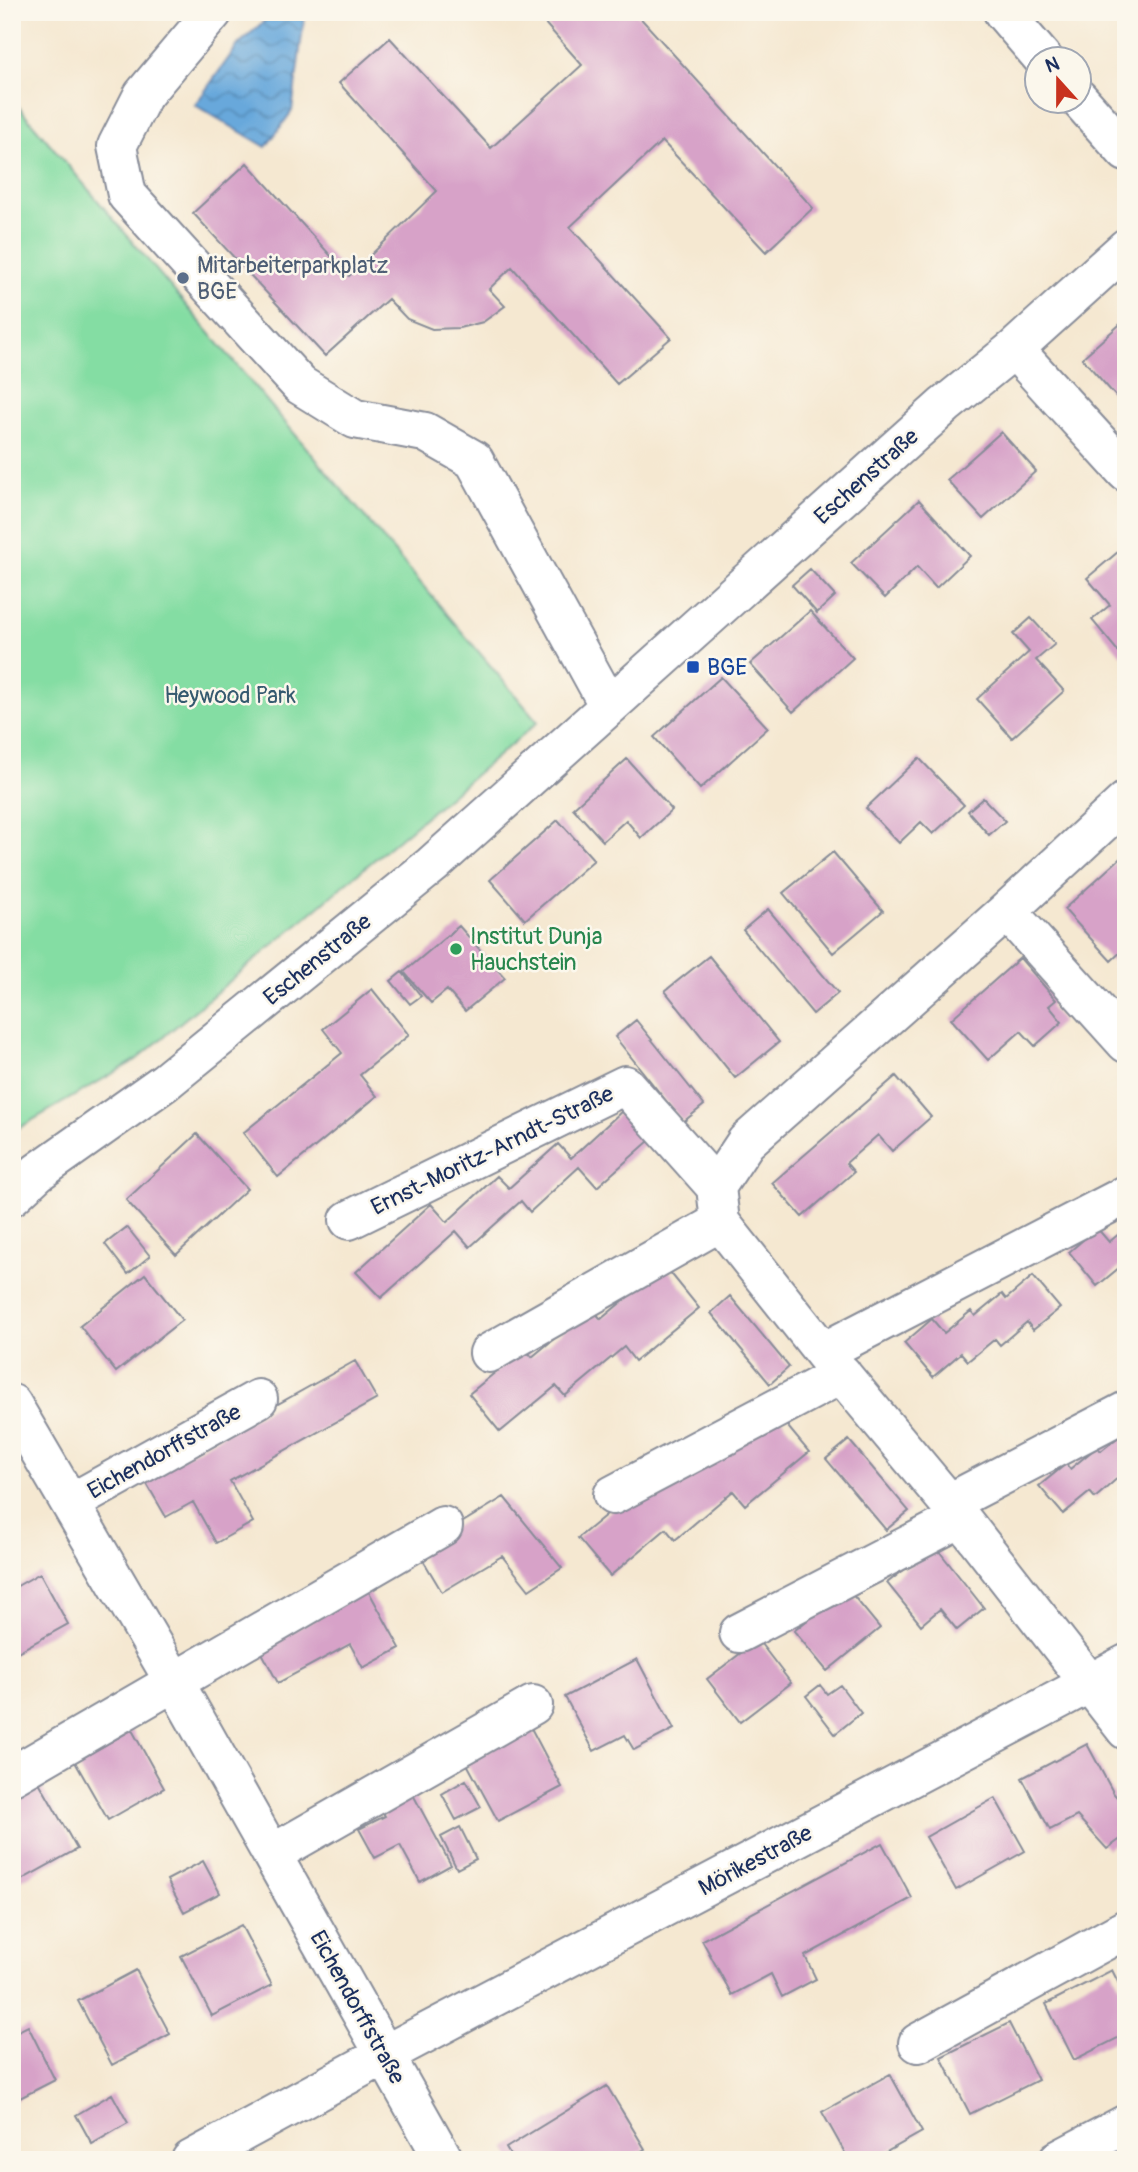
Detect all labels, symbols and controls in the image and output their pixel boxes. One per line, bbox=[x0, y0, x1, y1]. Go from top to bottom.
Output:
north arrow bbox=[1023, 46, 1092, 116]
text: N bbox=[1042, 52, 1063, 79]
place label: Mitarbeiterparkplatz BGE bbox=[197, 251, 388, 306]
marker: Mitarbeiterparkplatz BGE bbox=[175, 270, 191, 286]
street label: Eschenstraße bbox=[808, 422, 925, 531]
place label: BGE bbox=[707, 653, 747, 682]
marker: BGE bbox=[685, 659, 701, 675]
park label: Heywood Park bbox=[164, 681, 296, 710]
street label: Eschenstraße bbox=[257, 907, 378, 1012]
place label: Institut Dunja Hauchstein bbox=[470, 922, 602, 977]
marker: Institut Dunja Hauchstein bbox=[448, 941, 464, 957]
street label: Ernst-Moritz-Arndt-Straße bbox=[366, 1079, 619, 1222]
street label: Eichendorffstraße bbox=[82, 1397, 247, 1506]
street label: Mörikestraße bbox=[693, 1818, 818, 1903]
street label: Eichendorffstraße bbox=[303, 1925, 412, 2090]

